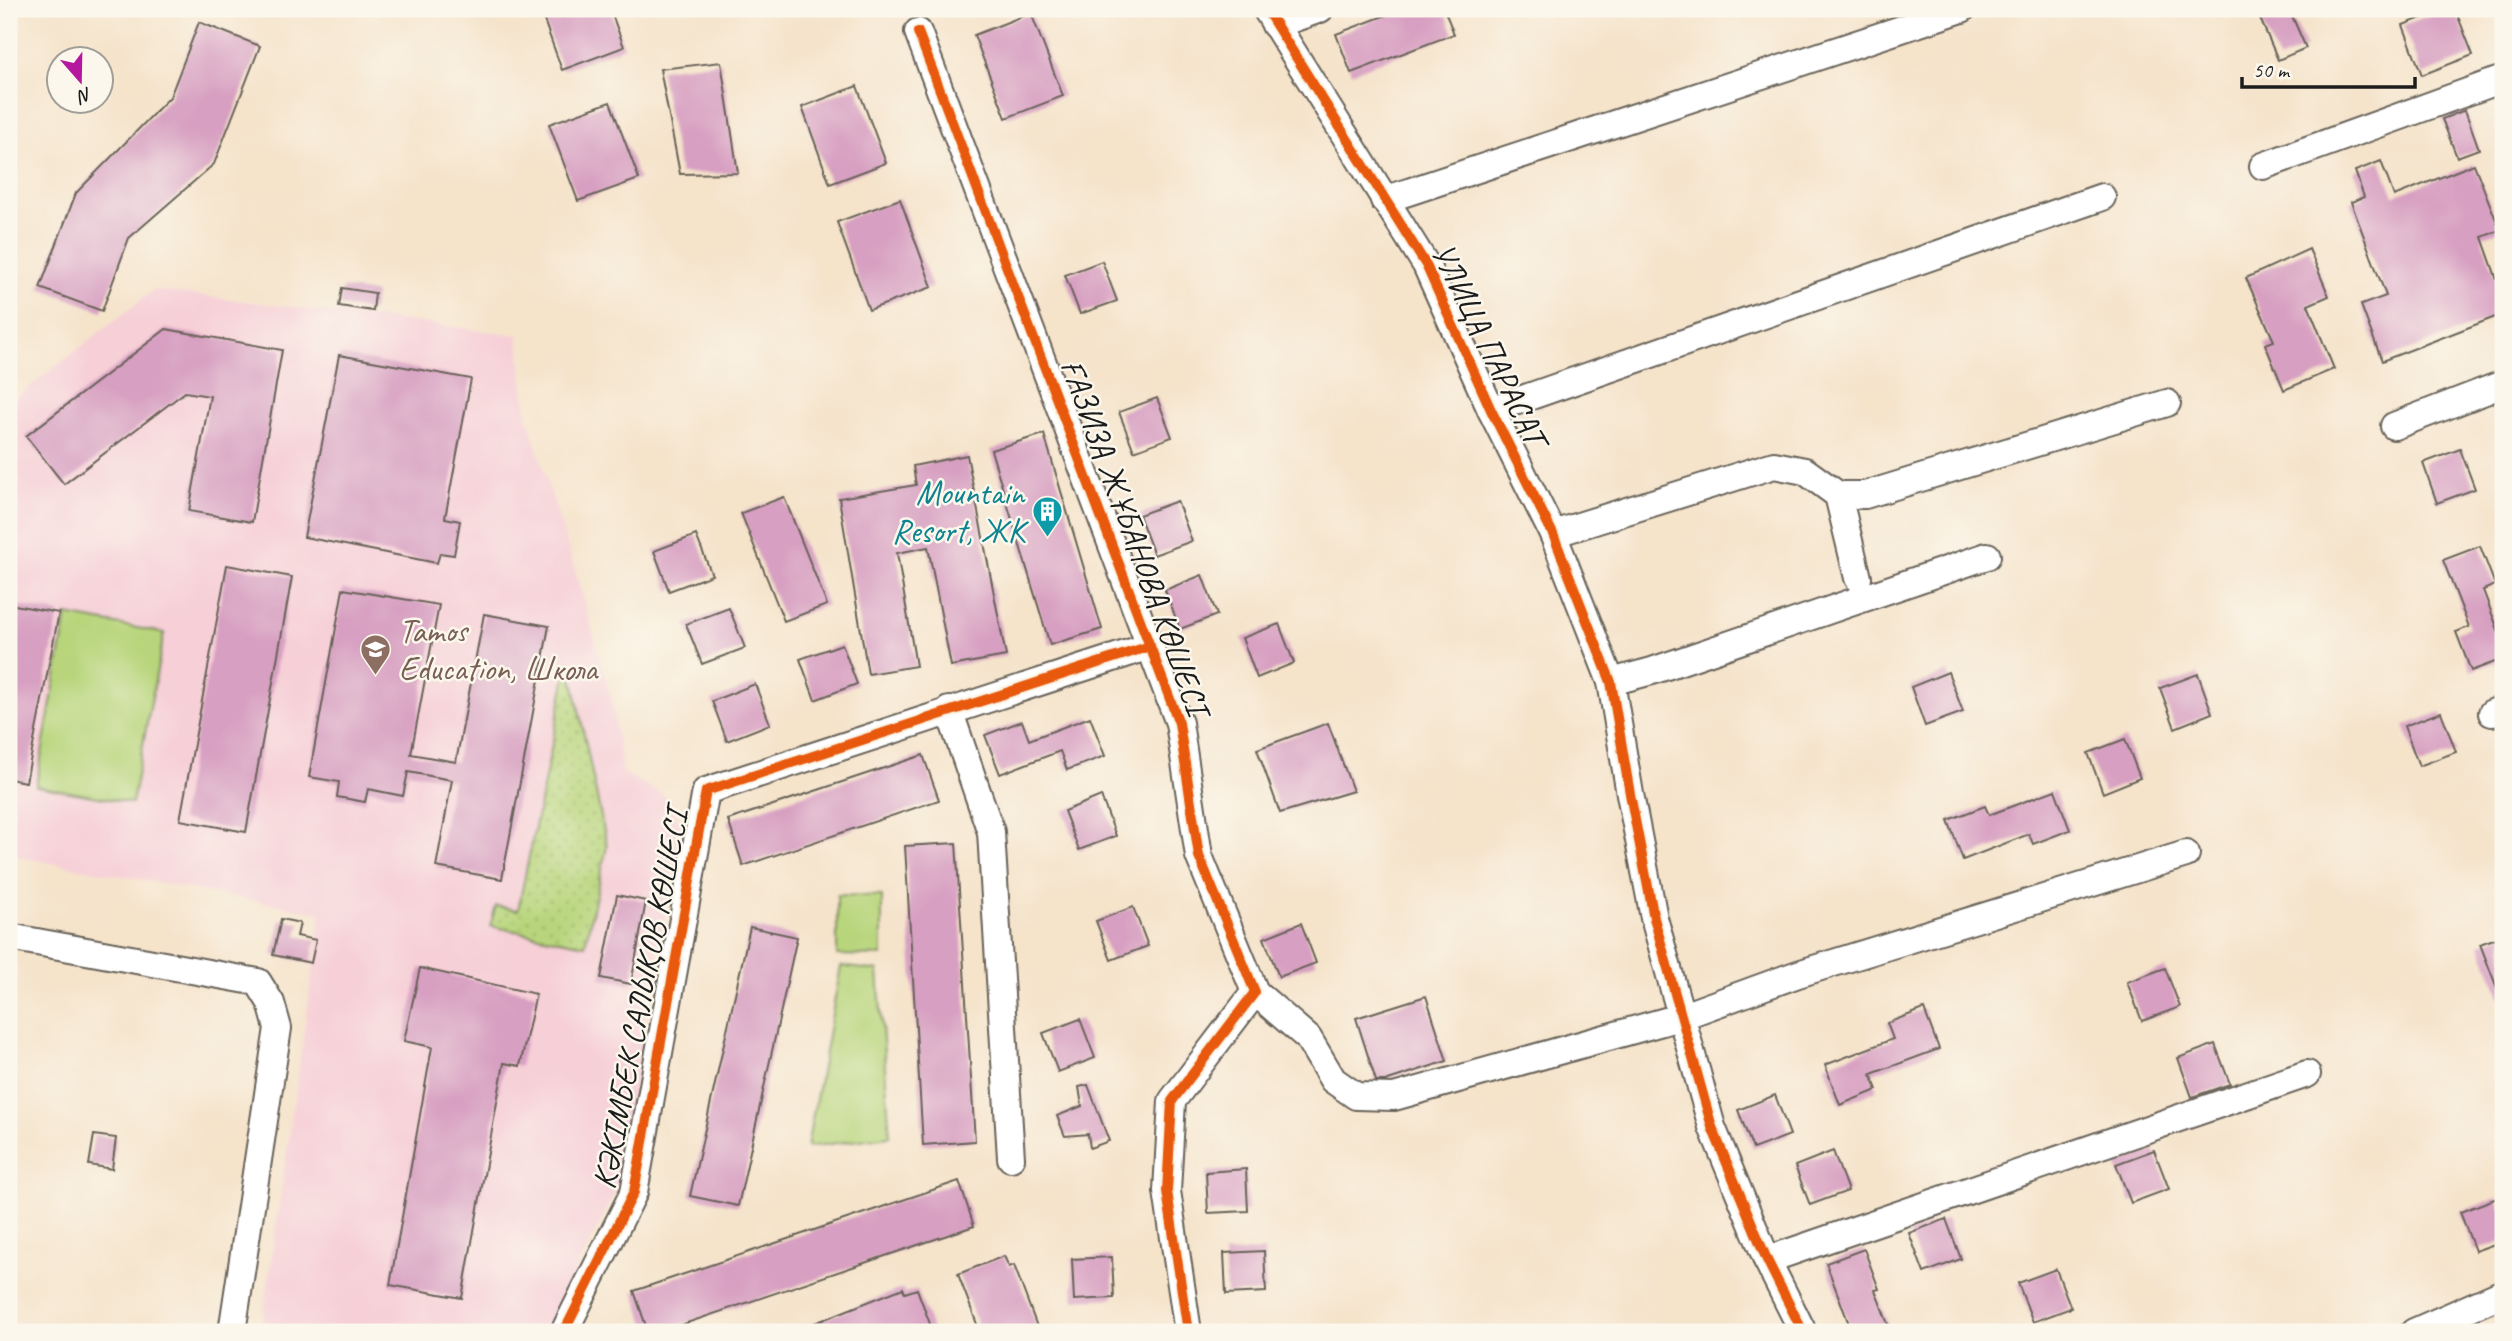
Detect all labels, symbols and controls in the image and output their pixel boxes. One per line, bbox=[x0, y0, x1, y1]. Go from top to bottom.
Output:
north arrow bbox=[46, 46, 116, 116]
scale bar bbox=[2242, 46, 2416, 90]
text: 50 m bbox=[2253, 57, 2291, 83]
text: N bbox=[73, 82, 95, 109]
street label: УЛИЦА ПАРАСАТ bbox=[1422, 236, 1559, 459]
street label: ҒАЗИЗА ЖҰБАНОВА КӨШЕСІ bbox=[1051, 352, 1221, 726]
place label: Mountain Resort, ЖК bbox=[892, 472, 1030, 552]
building icon: Mountain Resort, ЖК bbox=[1030, 495, 1064, 539]
place label: Tamos Education, Школа bbox=[399, 610, 599, 690]
school or university icon: Tamos Education, Школа bbox=[359, 633, 393, 677]
street label: КӘКІМБЕК САЛЫҚОВ КӨШЕСІ bbox=[583, 799, 699, 1192]

